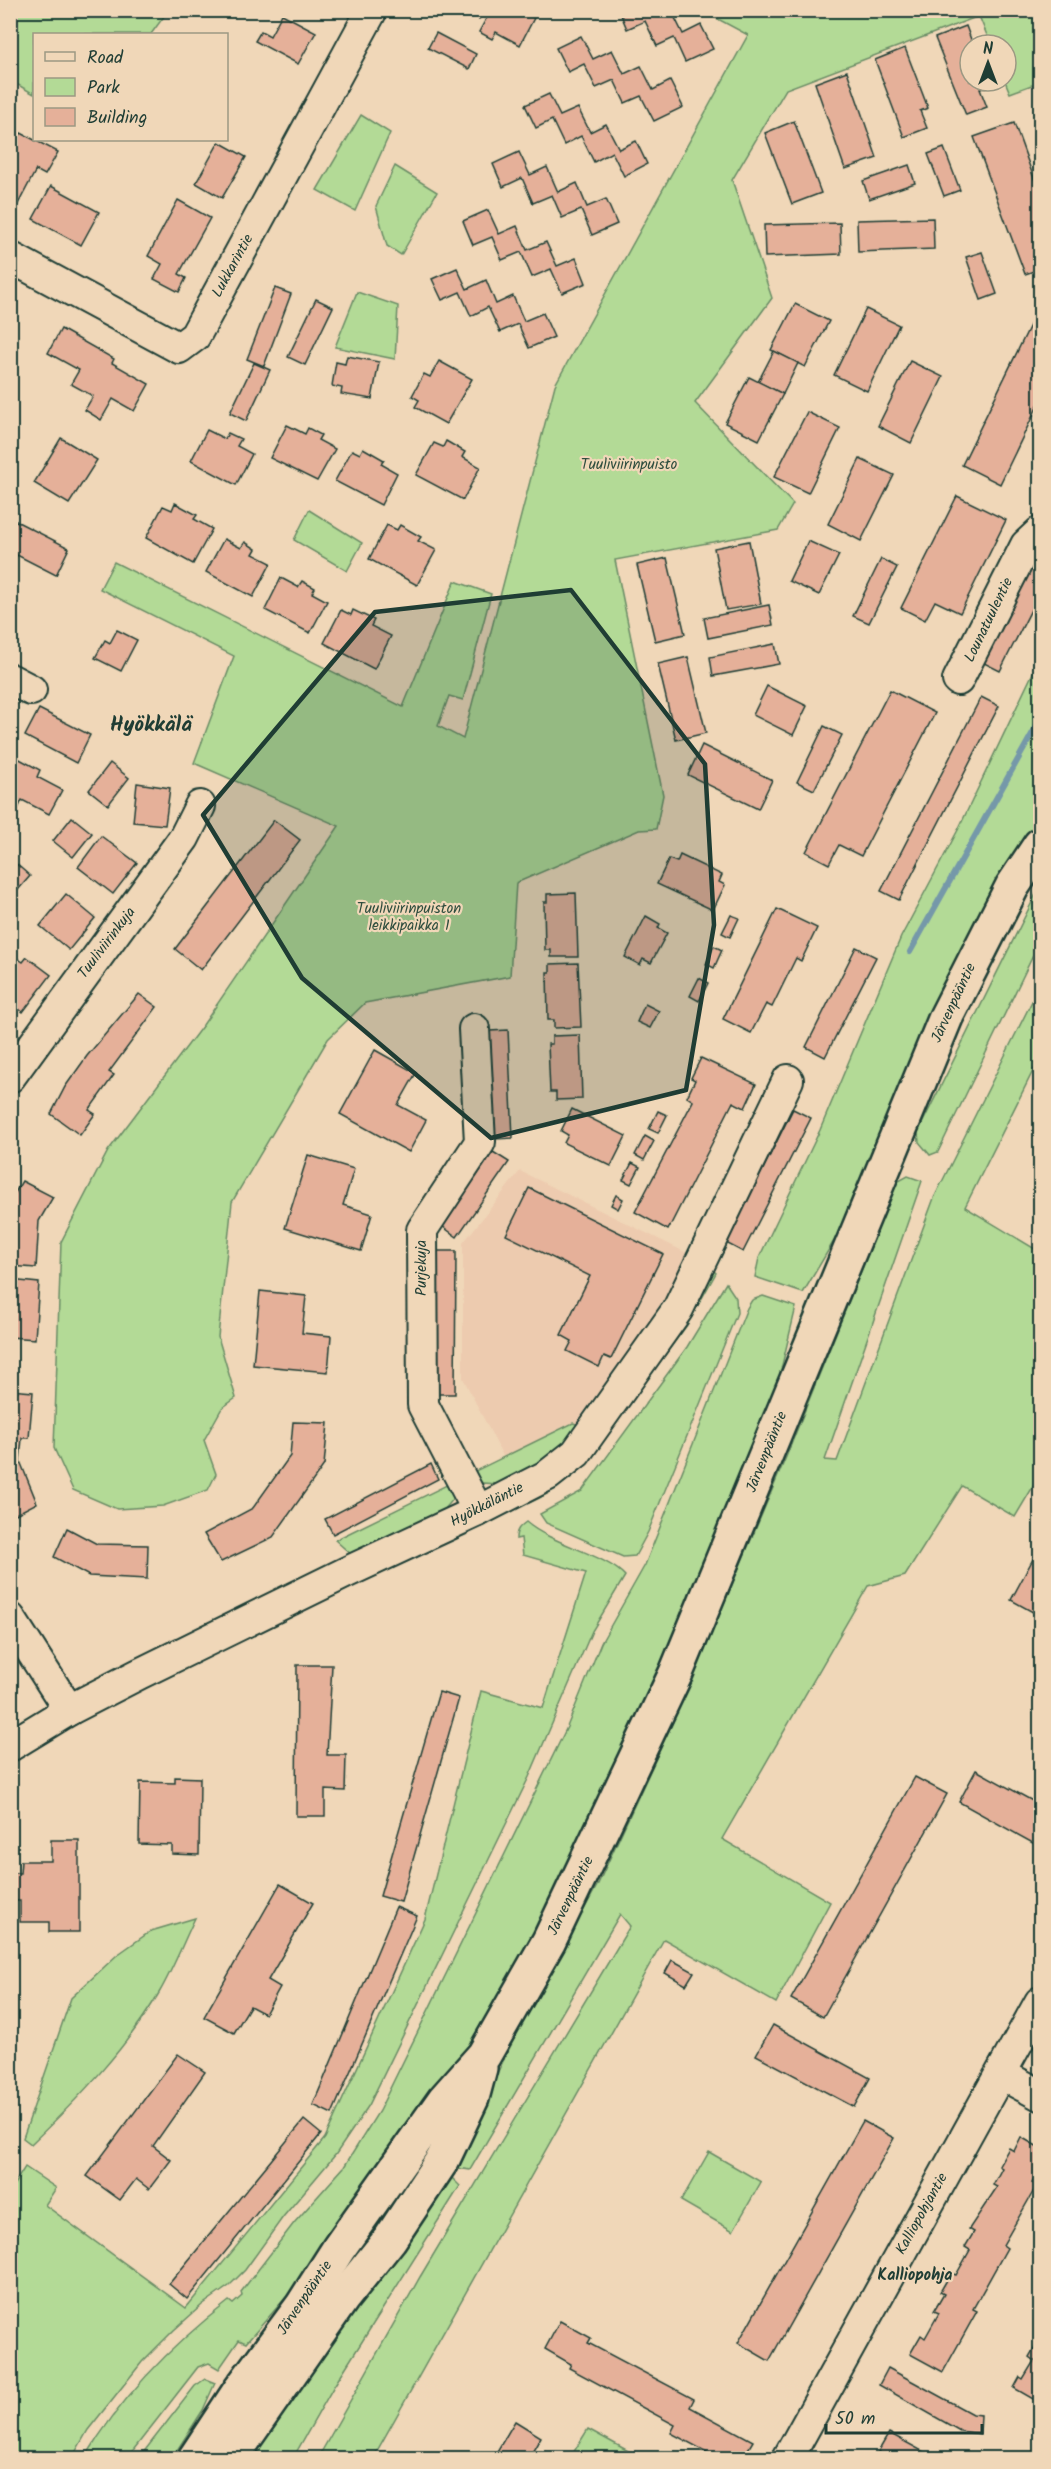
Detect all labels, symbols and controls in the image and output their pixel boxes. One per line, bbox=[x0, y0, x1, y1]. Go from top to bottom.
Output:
legend bbox=[33, 33, 228, 141]
north arrow bbox=[958, 33, 1018, 93]
text: N bbox=[983, 37, 993, 62]
text: Road bbox=[87, 44, 124, 73]
text: Park bbox=[87, 74, 120, 103]
text: Building bbox=[87, 104, 147, 133]
street label: Lukkarintie bbox=[206, 230, 260, 302]
park label: Tuuliviirinpuisto bbox=[581, 453, 678, 477]
street label: Lounatuulentie bbox=[958, 573, 1020, 667]
district label: Hyökkälä bbox=[110, 709, 194, 742]
park label: Tuuliviirinpuiston leikkipaikka 1 bbox=[357, 897, 461, 938]
street label: Tuuliviirinkuja bbox=[72, 902, 142, 984]
street label: Järvenpääntie bbox=[925, 959, 983, 1047]
street label: Purjekuja bbox=[410, 1240, 434, 1296]
street label: Järvenpääntie bbox=[740, 1408, 794, 1496]
street label: Hyökkäläntie bbox=[446, 1476, 528, 1534]
street label: Järvenpääntie bbox=[541, 1852, 601, 1940]
street label: Kalliopohjantie bbox=[890, 2168, 955, 2259]
street label: Järvenpääntie bbox=[271, 2256, 339, 2340]
district label: Kalliopohja bbox=[878, 2263, 953, 2288]
scale bar bbox=[826, 2397, 982, 2435]
text: 50 m bbox=[835, 2405, 875, 2434]

